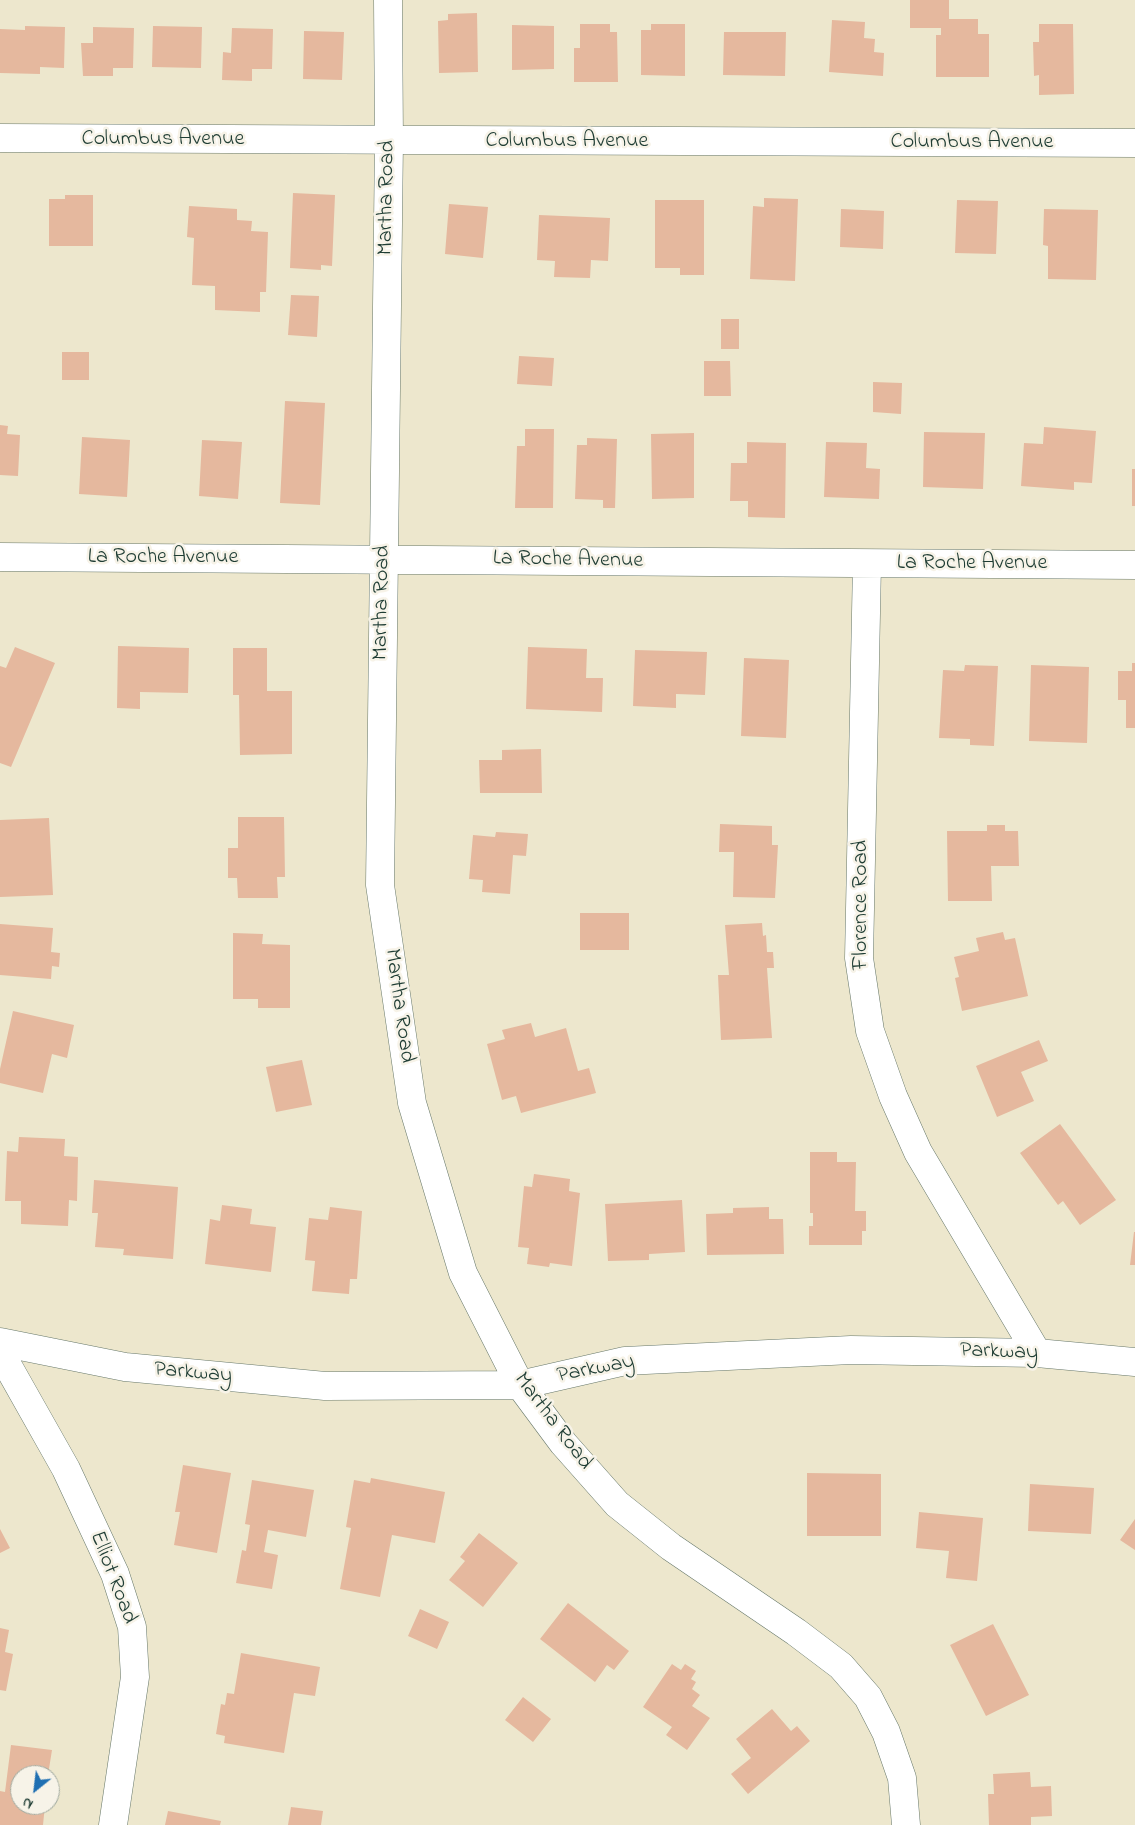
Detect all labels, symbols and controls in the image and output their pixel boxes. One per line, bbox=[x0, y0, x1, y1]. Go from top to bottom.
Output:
street label: Columbus Avenue bbox=[82, 127, 244, 153]
street label: Columbus Avenue bbox=[486, 129, 648, 155]
street label: Columbus Avenue bbox=[891, 130, 1053, 156]
street label: Martha Road bbox=[374, 140, 402, 256]
street label: La Roche Avenue bbox=[88, 545, 238, 571]
street label: Martha Road bbox=[369, 545, 397, 661]
street label: La Roche Avenue bbox=[493, 546, 643, 576]
street label: La Roche Avenue bbox=[897, 551, 1047, 577]
street label: Florence Road bbox=[849, 840, 875, 970]
street label: Martha Road bbox=[377, 947, 419, 1065]
street label: Parkway bbox=[959, 1338, 1039, 1368]
street label: Parkway bbox=[555, 1350, 637, 1390]
street label: Parkway bbox=[153, 1357, 233, 1391]
street label: Martha Road bbox=[507, 1368, 597, 1476]
street label: Elliot Road bbox=[82, 1528, 142, 1628]
north arrow bbox=[10, 1765, 60, 1815]
text: N bbox=[19, 1791, 37, 1814]

